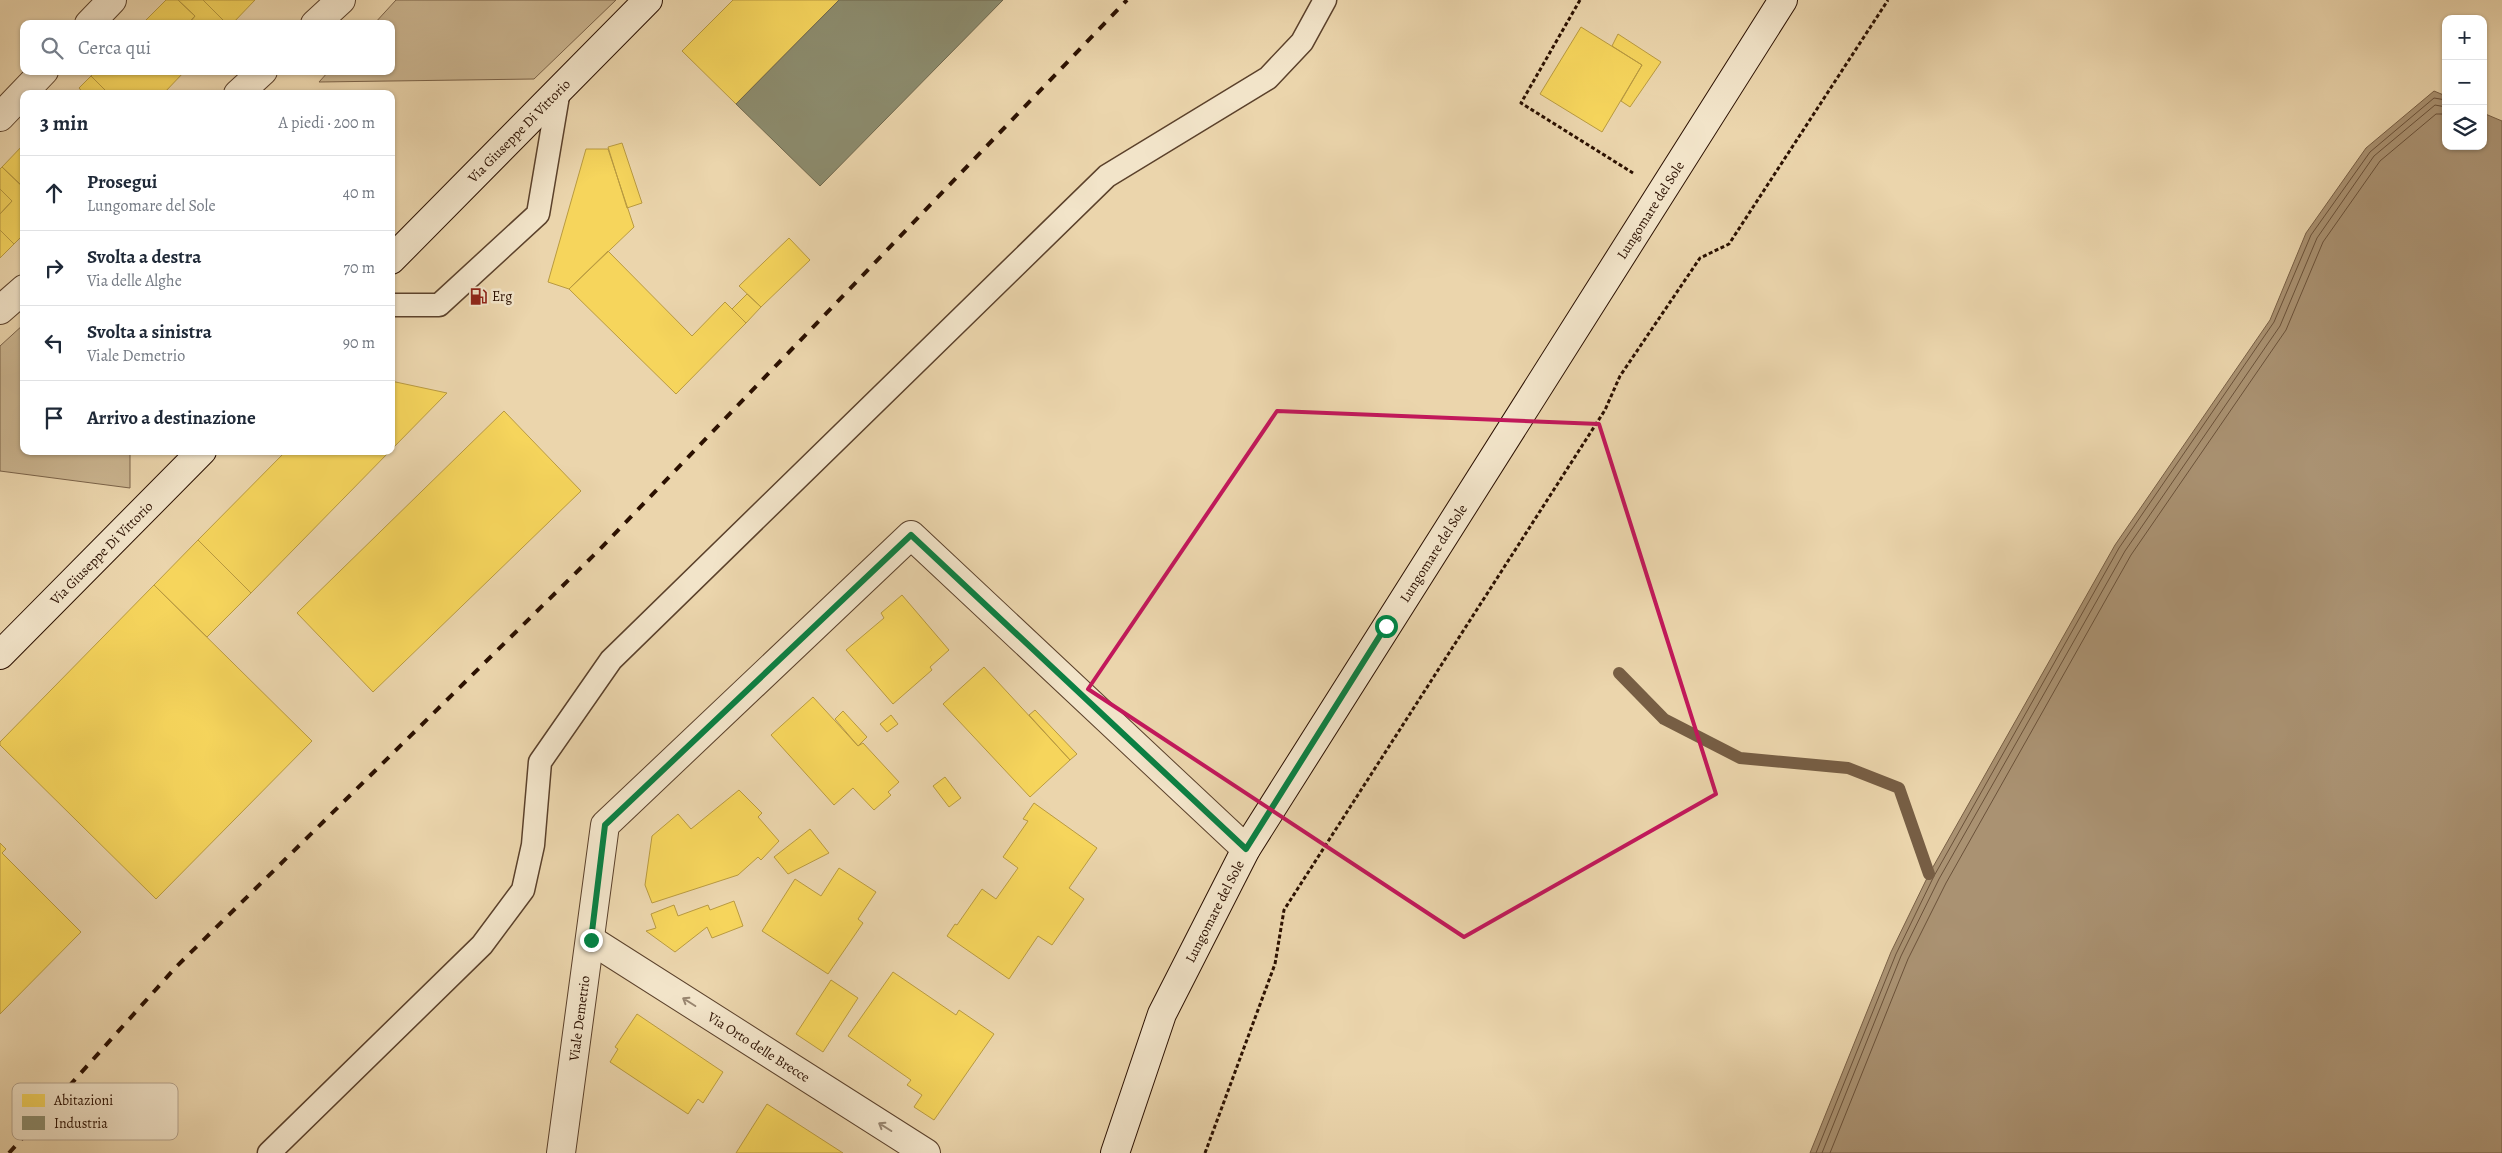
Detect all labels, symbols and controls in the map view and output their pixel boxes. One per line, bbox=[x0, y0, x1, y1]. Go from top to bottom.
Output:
map controls bbox=[2442, 15, 2487, 150]
button: + bbox=[2442, 15, 2487, 60]
search box bbox=[20, 20, 395, 75]
icon: search bbox=[38, 34, 66, 62]
text: Cerca qui bbox=[78, 35, 151, 61]
button: − bbox=[2442, 60, 2487, 105]
street label: Via Giuseppe Di Vittorio bbox=[463, 75, 574, 187]
button: layers bbox=[2442, 105, 2487, 150]
text: 3 min bbox=[40, 109, 88, 137]
text: A piedi · 200 m bbox=[279, 112, 375, 134]
street label: Lungomare del Sole bbox=[1612, 157, 1688, 263]
text: Prosegui bbox=[87, 169, 157, 195]
icon: ahead bbox=[40, 179, 68, 207]
text: 40 m bbox=[343, 182, 375, 204]
text: Lungomare del Sole bbox=[87, 195, 216, 217]
text: Svolta a destra bbox=[87, 244, 201, 270]
icon: right bbox=[40, 254, 68, 282]
text: 70 m bbox=[343, 257, 375, 279]
text: Via delle Alghe bbox=[87, 270, 182, 292]
fuel station icon: Erg bbox=[468, 286, 488, 306]
place label: Erg bbox=[492, 287, 512, 306]
text: Svolta a sinistra bbox=[87, 319, 212, 345]
icon: left bbox=[40, 329, 68, 357]
text: 90 m bbox=[343, 332, 375, 354]
text: Viale Demetrio bbox=[87, 345, 185, 367]
icon: arrive bbox=[40, 404, 68, 432]
text: Arrivo a destinazione bbox=[87, 405, 256, 431]
street label: Via Giuseppe Di Vittorio bbox=[45, 497, 157, 609]
street label: Lungomare del Sole bbox=[1395, 500, 1471, 606]
route start bbox=[1375, 615, 1398, 638]
street label: Lungomare del Sole bbox=[1180, 857, 1248, 966]
route end bbox=[580, 929, 603, 952]
street label: Viale Demetrio bbox=[564, 974, 594, 1063]
one-way arrow bbox=[682, 997, 696, 1007]
street label: Via Orto delle Brecce bbox=[703, 1007, 814, 1086]
legend bbox=[12, 1083, 178, 1140]
text: Abitazioni bbox=[53, 1091, 113, 1110]
text: Industria bbox=[54, 1114, 108, 1133]
one-way arrow bbox=[879, 1122, 893, 1132]

